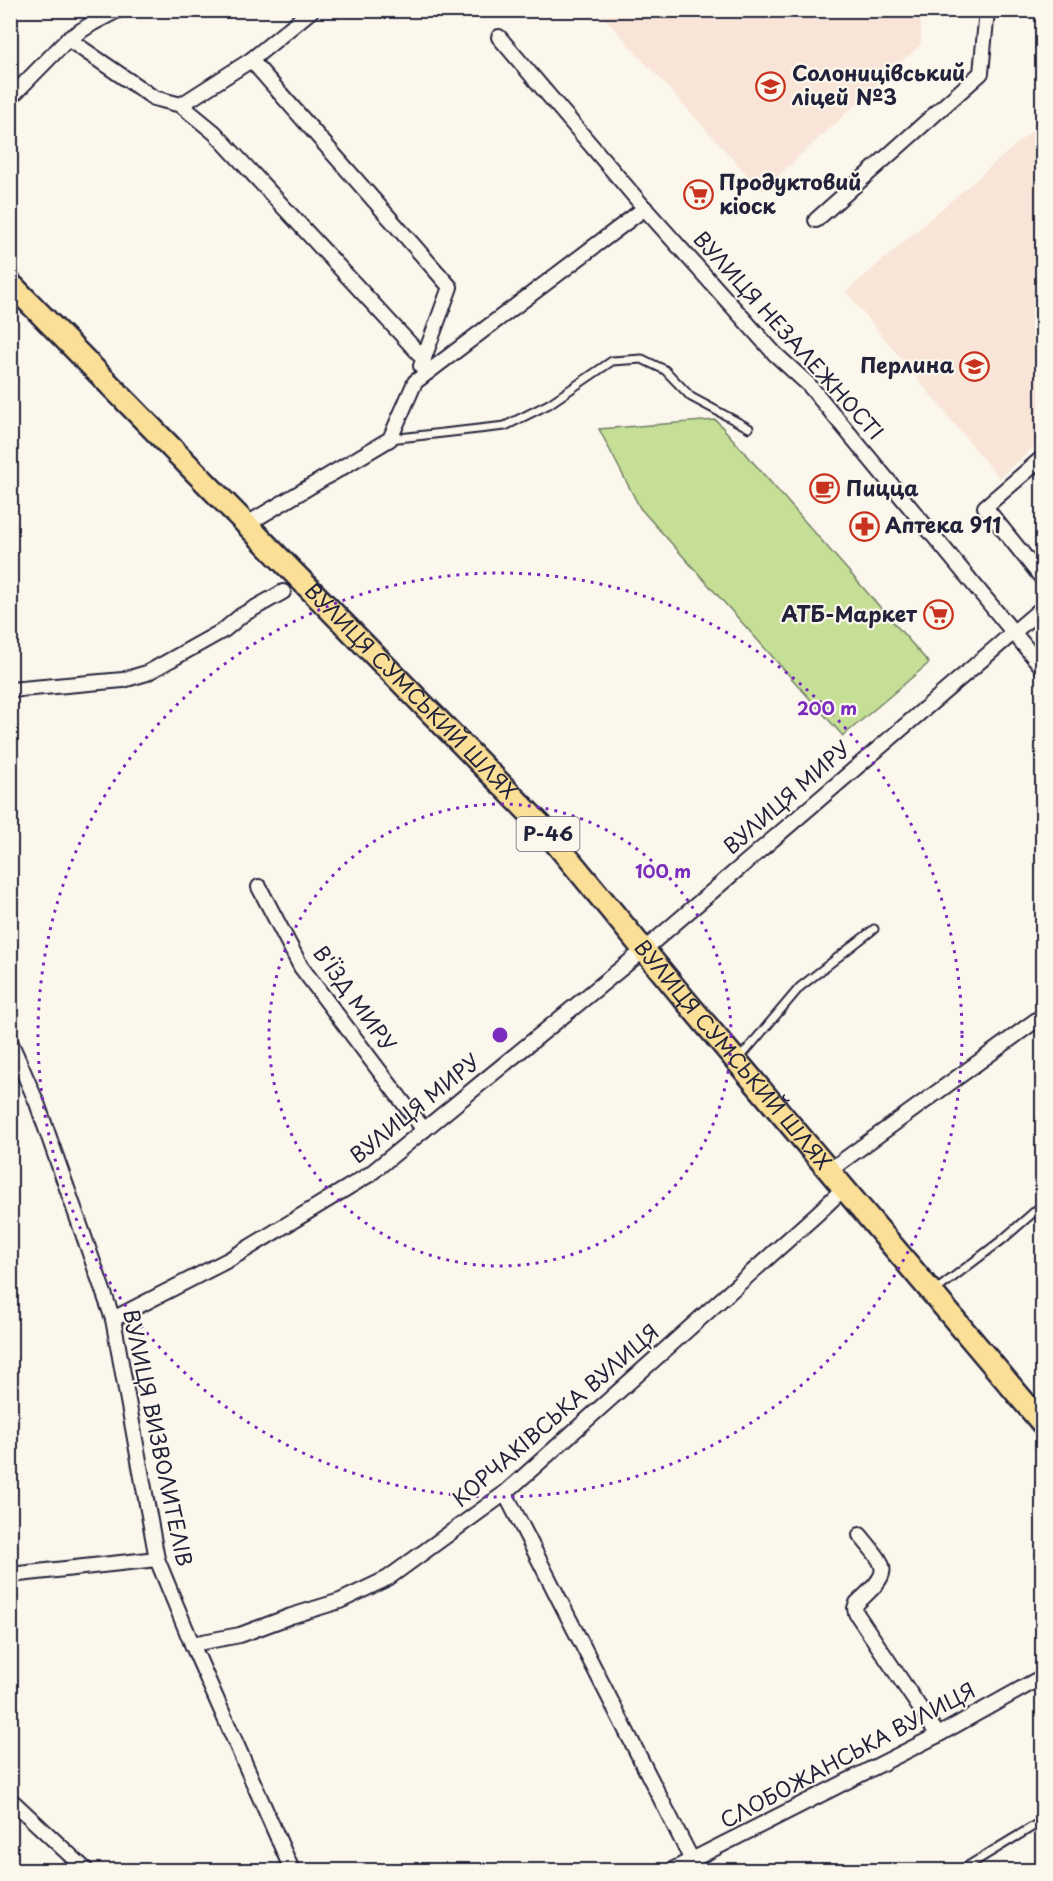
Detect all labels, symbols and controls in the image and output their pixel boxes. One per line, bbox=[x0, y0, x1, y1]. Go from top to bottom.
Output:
place label: Солоницівський ліцей №3 bbox=[791, 56, 965, 112]
school or university icon: Солоницівський ліцей №3 bbox=[755, 70, 787, 102]
place label: Продуктовий кіоск bbox=[719, 165, 861, 221]
supermarket icon: Продуктовий кіоск bbox=[682, 179, 714, 211]
street label: ВУЛИЦЯ НЕЗАЛЕЖНОСТІ bbox=[687, 223, 892, 446]
place label: Перлина bbox=[860, 348, 954, 380]
school or university icon: Перлина bbox=[959, 350, 991, 382]
place label: Пицца bbox=[846, 471, 919, 503]
cafe icon: Пицца bbox=[809, 473, 841, 505]
place label: Аптека 911 bbox=[885, 508, 1001, 540]
pharmacy icon: Аптека 911 bbox=[848, 510, 880, 542]
street label: ВУЛИЦЯ СУМСЬКИЙ ШЛЯХ bbox=[298, 575, 525, 806]
place label: АТБ-Маркет bbox=[782, 597, 918, 629]
supermarket icon: АТБ-Маркет bbox=[922, 599, 954, 631]
text: 200 m bbox=[797, 694, 857, 721]
street label: ВУЛИЦЯ МИРУ bbox=[715, 732, 856, 861]
road number: Р-46 bbox=[516, 817, 580, 851]
text: 100 m bbox=[635, 857, 691, 884]
street label: ВУЛИЦЯ СУМСЬКИЙ ШЛЯХ bbox=[628, 932, 840, 1176]
street label: В'ЇЗД МИРУ bbox=[306, 938, 405, 1057]
centre of rings bbox=[490, 1025, 510, 1045]
street label: ВУЛИЦЯ МИРУ bbox=[342, 1045, 486, 1170]
street label: ВУЛИЦЯ ВИЗВОЛИТЕЛІВ bbox=[116, 1306, 202, 1569]
street label: КОРЧАКІВСЬКА ВУЛИЦЯ bbox=[444, 1315, 665, 1514]
street label: СЛОБОЖАНСЬКА ВУЛИЦЯ bbox=[714, 1673, 980, 1835]

